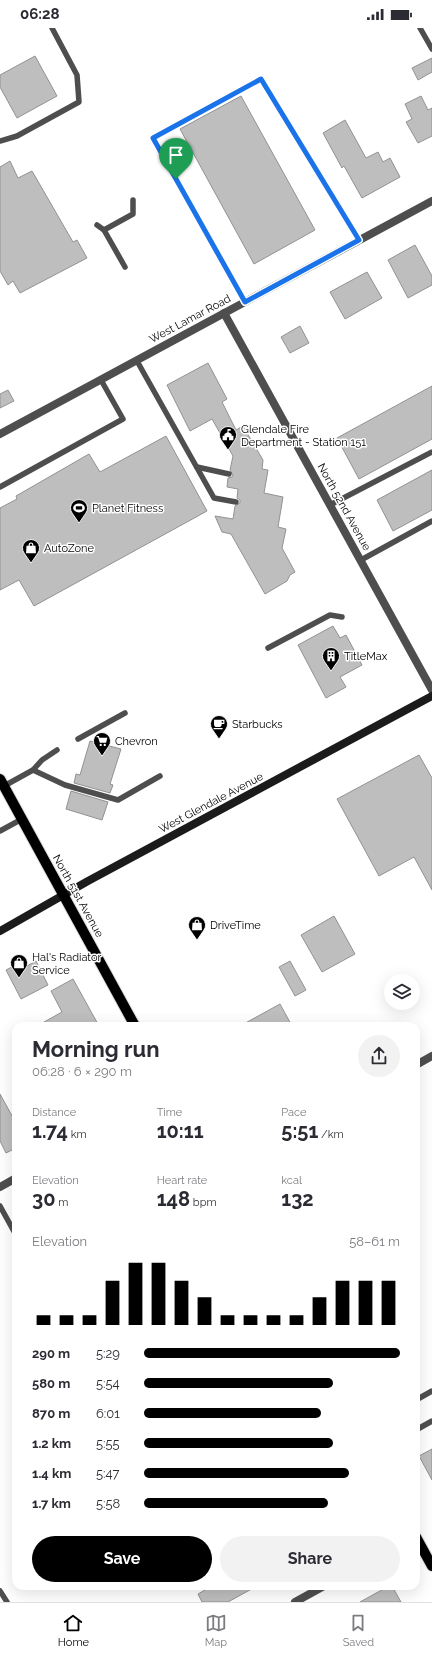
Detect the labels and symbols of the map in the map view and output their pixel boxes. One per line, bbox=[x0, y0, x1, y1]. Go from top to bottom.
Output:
pin bbox=[159, 138, 193, 179]
street label: West Lamar Road bbox=[147, 292, 233, 346]
place label: Glendale Fire Department - Station 151 bbox=[241, 423, 366, 449]
public building icon: Glendale Fire Department - Station 151 bbox=[218, 425, 238, 450]
street label: North 52nd Avenue bbox=[315, 461, 374, 553]
sports icon: Planet Fitness bbox=[69, 498, 89, 523]
place label: Planet Fitness bbox=[92, 502, 163, 515]
shop icon: AutoZone bbox=[21, 538, 41, 563]
place label: AutoZone bbox=[44, 542, 94, 555]
building icon: TitleMax bbox=[321, 646, 341, 671]
place label: TitleMax bbox=[344, 650, 388, 663]
cafe icon: Starbucks bbox=[209, 714, 229, 739]
place label: Starbucks bbox=[232, 718, 283, 731]
supermarket icon: Chevron bbox=[92, 731, 112, 756]
place label: Chevron bbox=[115, 735, 158, 748]
street label: West Glendale Avenue bbox=[157, 770, 266, 836]
street label: North 51st Avenue bbox=[50, 852, 106, 940]
shop icon: DriveTime bbox=[187, 915, 207, 940]
place label: DriveTime bbox=[210, 919, 261, 932]
place label: Hal's Radiator Service bbox=[32, 951, 101, 977]
shop icon: Hal's Radiator Service bbox=[9, 953, 29, 978]

